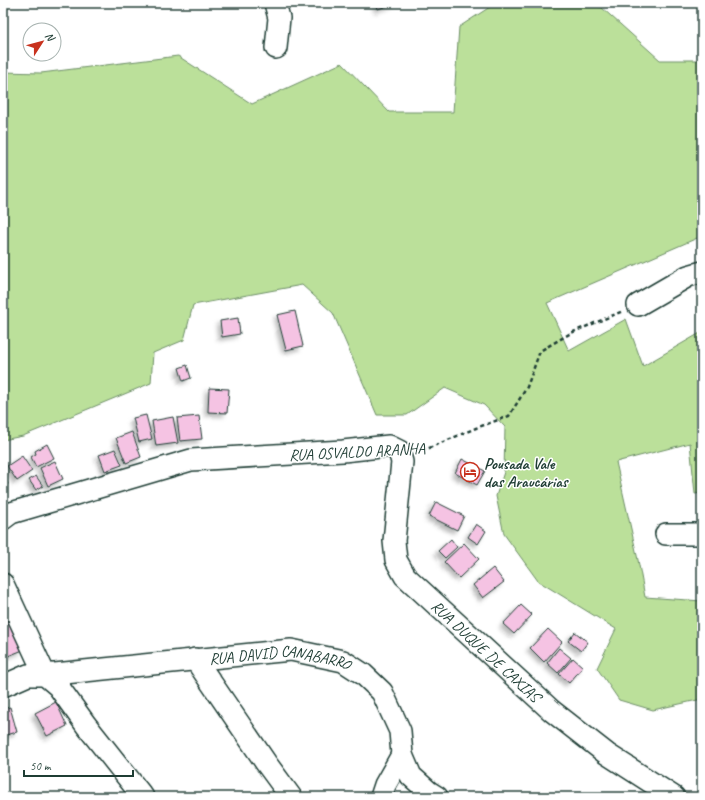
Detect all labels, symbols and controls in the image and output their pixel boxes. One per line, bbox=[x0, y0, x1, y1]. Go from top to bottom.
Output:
north arrow bbox=[22, 22, 62, 62]
text: N bbox=[42, 29, 59, 45]
street label: RUA OSVALDO ARANHA bbox=[288, 438, 427, 466]
place label: Pousada Vale das Araucárias bbox=[484, 454, 570, 492]
hotel icon: Pousada Vale das Araucárias bbox=[459, 461, 481, 483]
street label: RUA DUQUE DE CAXIAS bbox=[427, 596, 547, 709]
street label: RUA DAVID CANABARRO bbox=[208, 641, 356, 676]
scale bar bbox=[24, 752, 133, 778]
text: 50 m bbox=[30, 758, 52, 774]

